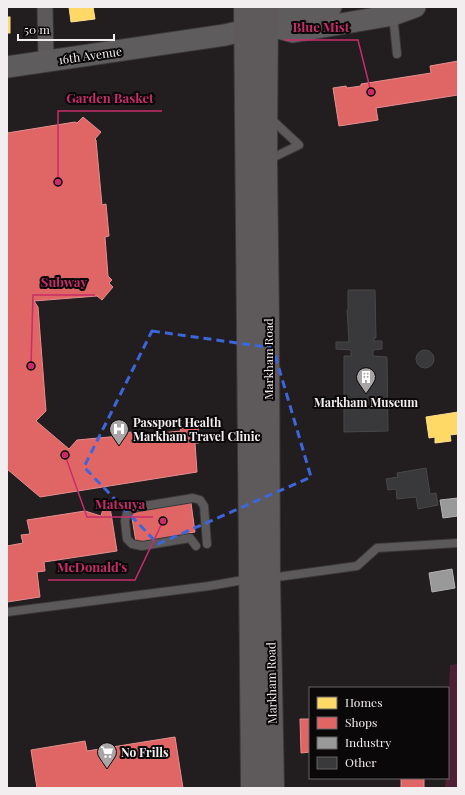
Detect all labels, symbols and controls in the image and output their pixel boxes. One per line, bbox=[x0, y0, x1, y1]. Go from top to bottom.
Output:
callout: Blue Mist bbox=[285, 15, 358, 40]
scale bar bbox=[18, 16, 114, 42]
text: Blue Mist bbox=[293, 18, 350, 35]
text: 50 m bbox=[24, 21, 50, 37]
street label: 16th Avenue bbox=[57, 43, 123, 67]
callout: Garden Basket bbox=[58, 86, 162, 111]
text: Garden Basket bbox=[66, 89, 154, 106]
callout: Subway bbox=[33, 270, 95, 295]
text: Subway bbox=[41, 273, 87, 290]
street label: Markham Road bbox=[260, 318, 276, 400]
building icon: Markham Museum bbox=[355, 366, 377, 394]
place label: Markham Museum bbox=[314, 394, 418, 410]
place label: Passport Health Markham Travel Clinic bbox=[133, 414, 261, 444]
hospital icon: Passport Health Markham Travel Clinic bbox=[108, 418, 130, 446]
callout: Matsuya bbox=[87, 492, 153, 517]
text: Matsuya bbox=[95, 495, 145, 512]
callout: McDonald's bbox=[48, 555, 135, 580]
text: McDonald's bbox=[57, 558, 127, 575]
street label: Markham Road bbox=[262, 642, 280, 724]
legend bbox=[309, 687, 449, 779]
text: Homes bbox=[345, 694, 383, 710]
text: Shops bbox=[345, 714, 377, 730]
text: Industry bbox=[345, 734, 391, 750]
supermarket icon: No Frills bbox=[96, 741, 118, 769]
place label: No Frills bbox=[121, 744, 169, 760]
text: Other bbox=[345, 754, 377, 770]

